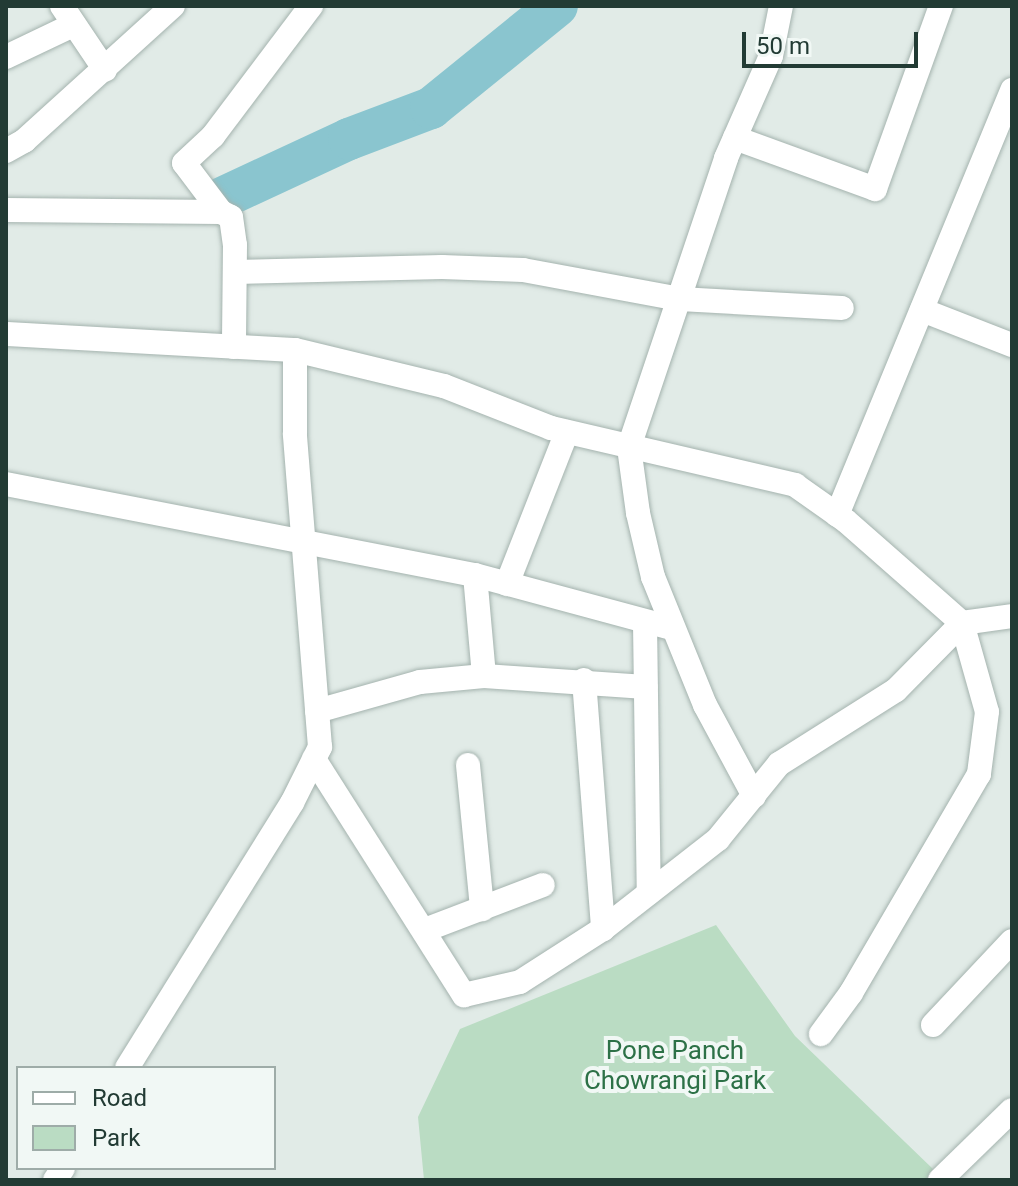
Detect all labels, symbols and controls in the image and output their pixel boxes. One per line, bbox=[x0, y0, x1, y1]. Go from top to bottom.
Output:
scale bar bbox=[746, 16, 922, 66]
text: 50 m bbox=[756, 32, 810, 60]
park label: Pone Panch Chowrangi Park bbox=[584, 1035, 766, 1096]
legend bbox=[16, 1066, 276, 1170]
text: Road bbox=[92, 1084, 147, 1112]
text: Park bbox=[92, 1124, 140, 1152]

